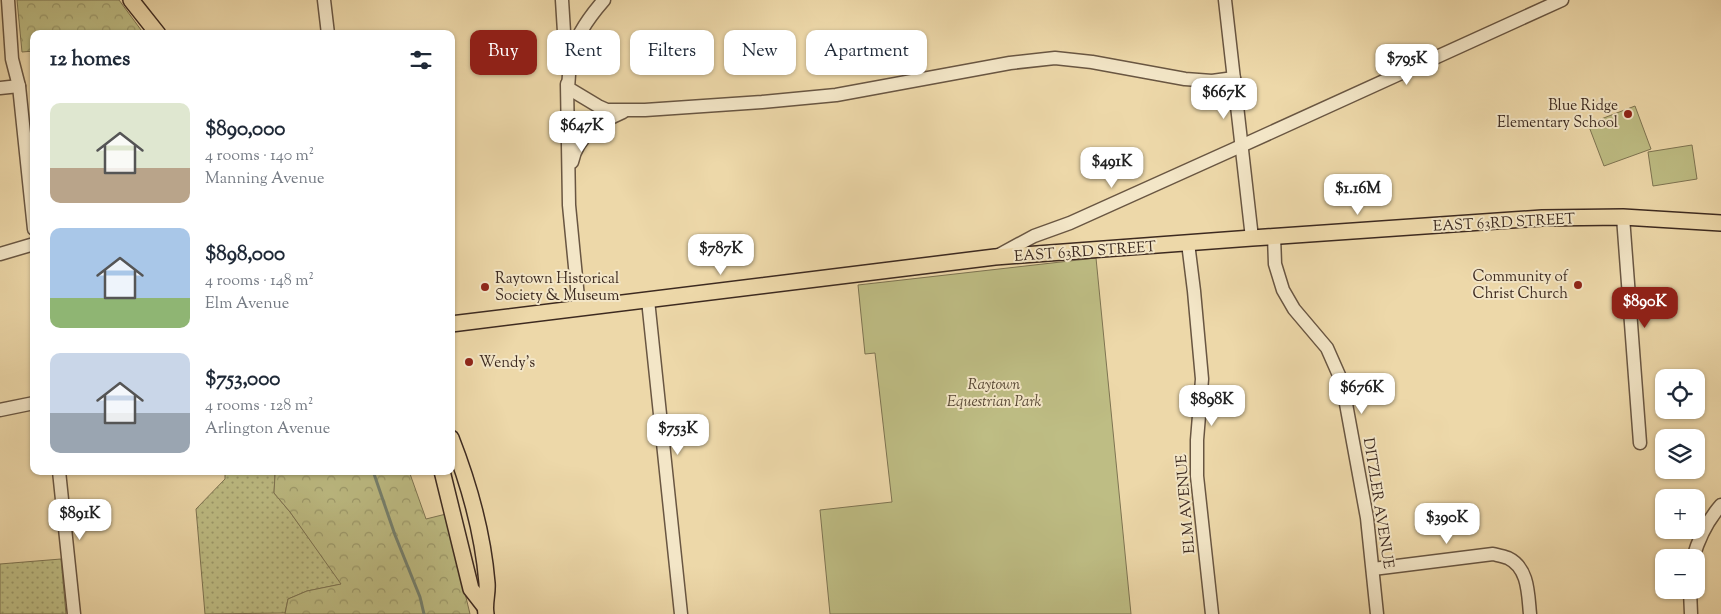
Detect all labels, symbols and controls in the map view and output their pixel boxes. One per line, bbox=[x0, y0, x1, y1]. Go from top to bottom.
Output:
chip: Buy bbox=[470, 30, 537, 75]
chip: Rent bbox=[547, 30, 620, 75]
chip: Filters bbox=[630, 30, 714, 75]
chip: New bbox=[724, 30, 796, 75]
chip: Apartment bbox=[806, 30, 927, 75]
pin: $795K bbox=[1372, 44, 1442, 86]
text: 12 homes bbox=[50, 45, 130, 75]
icon: filters bbox=[407, 46, 435, 74]
text: $795K bbox=[1386, 48, 1428, 71]
pin: $667K bbox=[1189, 78, 1259, 120]
text: $667K bbox=[1202, 82, 1246, 105]
place label: Blue Ridge Elementary School bbox=[1497, 96, 1618, 134]
marker: Blue Ridge Elementary School bbox=[1622, 108, 1634, 120]
pin: $647K bbox=[547, 110, 617, 153]
text: $890,000 bbox=[205, 115, 285, 145]
text: $647K bbox=[560, 115, 604, 138]
icon: home bbox=[90, 123, 150, 183]
text: 4 rooms · 140 m² bbox=[205, 145, 314, 168]
pin: $491K bbox=[1077, 146, 1147, 189]
text: $491K bbox=[1091, 151, 1133, 174]
text: Manning Avenue bbox=[205, 168, 325, 191]
pin: $1.16M bbox=[1317, 174, 1399, 216]
text: $1.16M bbox=[1335, 178, 1381, 201]
street label: EAST 63RD STREET bbox=[1433, 209, 1576, 238]
pin: $787K bbox=[686, 234, 756, 276]
street label: EAST 63RD STREET bbox=[1014, 237, 1157, 268]
text: $787K bbox=[699, 238, 743, 261]
text: $898,000 bbox=[205, 240, 285, 270]
icon: home bbox=[90, 248, 150, 308]
place label: Community of Christ Church bbox=[1473, 267, 1569, 305]
place label: Raytown Historical Society & Museum bbox=[495, 269, 620, 307]
text: 4 rooms · 148 m² bbox=[205, 270, 314, 293]
marker: Community of Christ Church bbox=[1572, 279, 1584, 291]
marker: Raytown Historical Society & Museum bbox=[479, 281, 491, 293]
pin: $890K bbox=[1610, 286, 1680, 329]
text: $890K bbox=[1623, 291, 1667, 314]
text: Elm Avenue bbox=[205, 293, 289, 316]
place label: Wendy's bbox=[479, 353, 535, 374]
marker: Wendy's bbox=[463, 356, 475, 368]
text: $753,000 bbox=[205, 365, 280, 395]
map controls bbox=[1655, 369, 1705, 599]
button: locate bbox=[1655, 369, 1705, 419]
pin: $676K bbox=[1327, 372, 1397, 415]
icon: home bbox=[90, 373, 150, 433]
park label: Raytown Equestrian Park bbox=[947, 375, 1041, 413]
text: $676K bbox=[1340, 377, 1384, 400]
pin: $898K bbox=[1177, 384, 1247, 427]
text: $898K bbox=[1190, 389, 1234, 412]
text: 4 rooms · 128 m² bbox=[205, 395, 313, 418]
pin: $753K bbox=[643, 414, 713, 456]
text: Arlington Avenue bbox=[205, 418, 330, 441]
text: $753K bbox=[658, 418, 698, 441]
button: layers bbox=[1655, 429, 1705, 479]
street label: DITZLER AVENUE bbox=[1357, 436, 1398, 570]
street label: ELM AVENUE bbox=[1172, 453, 1201, 554]
button: + bbox=[1655, 489, 1705, 539]
pin: $891K bbox=[45, 498, 115, 541]
pin: $390K bbox=[1412, 502, 1482, 545]
text: $891K bbox=[59, 503, 101, 526]
text: $390K bbox=[1426, 507, 1468, 530]
button: − bbox=[1655, 549, 1705, 599]

